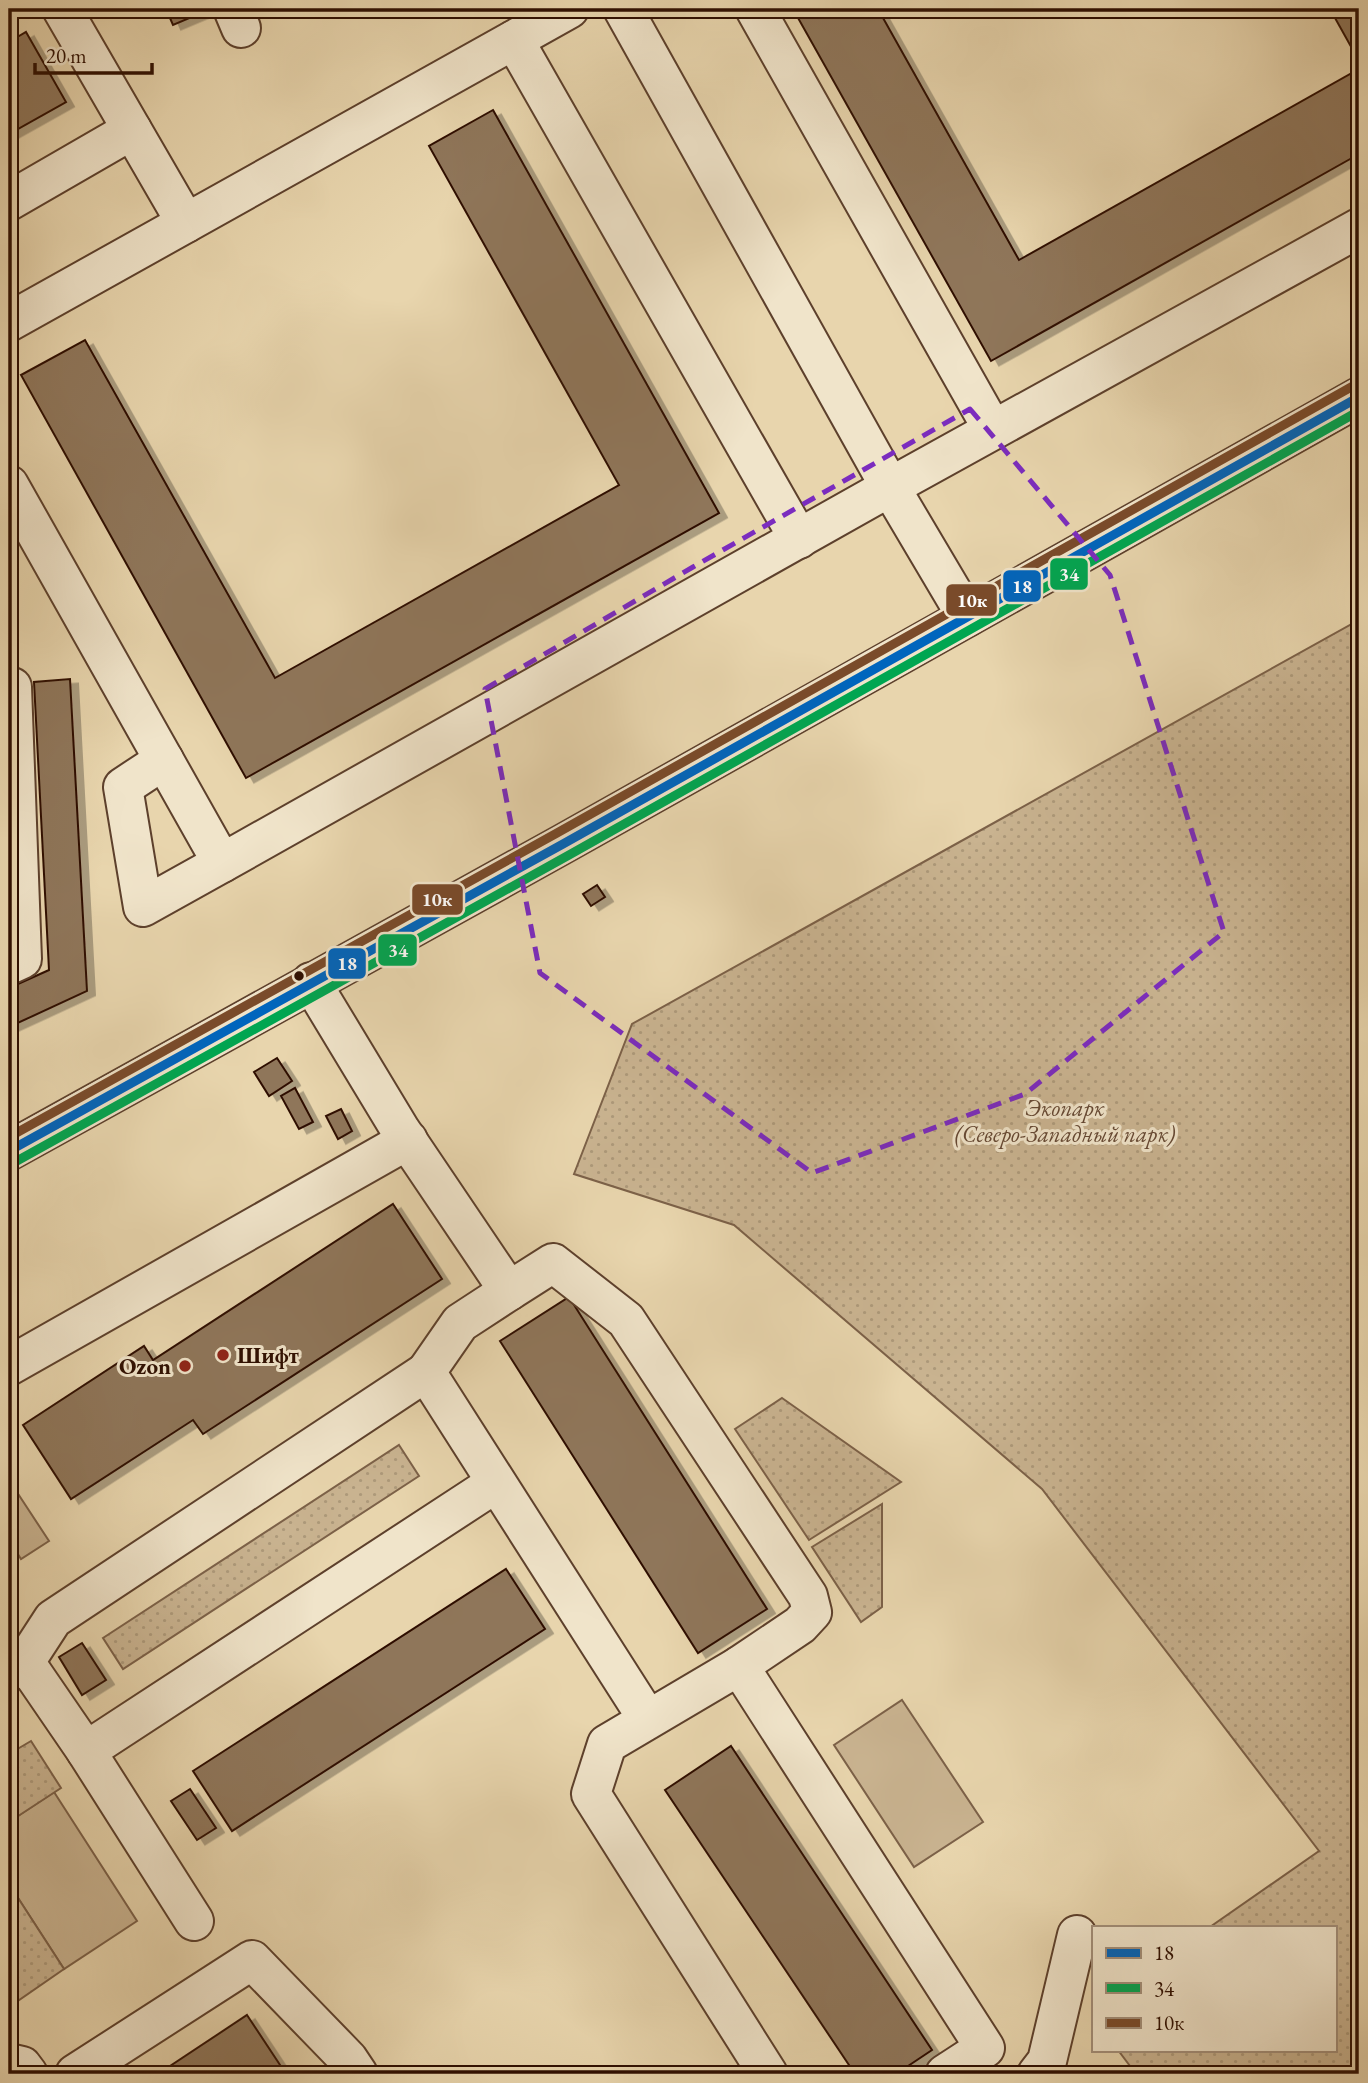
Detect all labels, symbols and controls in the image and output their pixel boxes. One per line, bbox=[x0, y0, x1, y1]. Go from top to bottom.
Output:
scale bar bbox=[35, 32, 152, 76]
text: 20 m bbox=[46, 42, 87, 69]
line badge: 34 bbox=[1049, 557, 1089, 591]
text: 34 bbox=[1059, 562, 1080, 587]
line badge: 18 bbox=[1002, 569, 1042, 603]
text: 18 bbox=[1012, 574, 1032, 599]
line badge: 10к bbox=[945, 583, 998, 617]
text: 10к bbox=[957, 588, 988, 613]
line badge: 10к bbox=[411, 883, 464, 916]
text: 10к bbox=[422, 887, 453, 912]
line badge: 34 bbox=[377, 933, 418, 967]
text: 34 bbox=[388, 938, 409, 963]
line badge: 18 bbox=[327, 947, 367, 980]
text: 18 bbox=[337, 951, 357, 976]
unlabelled marker bbox=[292, 969, 306, 983]
park label: Экопарк (Северо-Западный парк) bbox=[955, 1093, 1176, 1149]
place label: Шифт bbox=[237, 1340, 300, 1370]
marker: Шифт bbox=[215, 1347, 231, 1363]
place label: Ozon bbox=[119, 1351, 171, 1381]
marker: Ozon bbox=[177, 1358, 193, 1374]
legend bbox=[1092, 1926, 1336, 2052]
text: 18 bbox=[1154, 1939, 1174, 1966]
text: 34 bbox=[1154, 1975, 1175, 2002]
text: 10к bbox=[1154, 2009, 1184, 2036]

